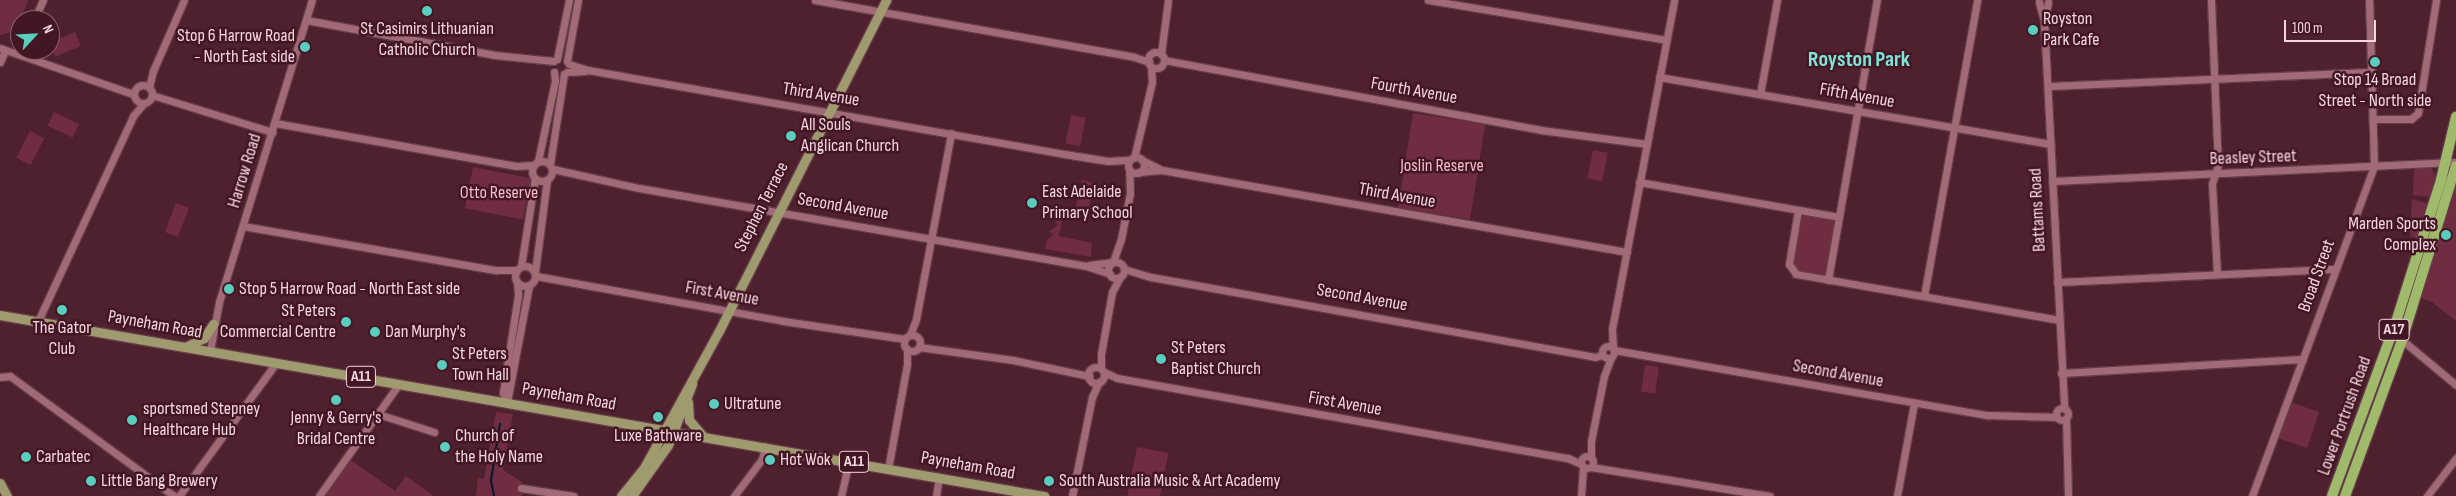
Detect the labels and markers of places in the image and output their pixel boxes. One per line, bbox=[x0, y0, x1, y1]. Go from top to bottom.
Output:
marker: St Casimirs Lithuanian Catholic Church bbox=[421, 5, 433, 17]
place label: Royston Park Cafe bbox=[2043, 9, 2100, 52]
place label: St Casimirs Lithuanian Catholic Church bbox=[360, 19, 494, 62]
marker: Royston Park Cafe bbox=[2027, 24, 2039, 36]
place label: Stop 6 Harrow Road - North East side bbox=[177, 26, 295, 68]
marker: Stop 6 Harrow Road - North East side bbox=[299, 41, 311, 53]
marker: Stop 14 Broad Street - North side bbox=[2369, 56, 2381, 68]
place label: Stop 14 Broad Street - North side bbox=[2319, 70, 2431, 112]
place label: All Souls Anglican Church bbox=[801, 115, 899, 158]
marker: All Souls Anglican Church bbox=[785, 130, 797, 142]
place label: East Adelaide Primary School bbox=[1042, 182, 1133, 224]
marker: East Adelaide Primary School bbox=[1026, 197, 1038, 209]
place label: Marden Sports Complex bbox=[2348, 214, 2436, 256]
marker: Marden Sports Complex bbox=[2440, 229, 2452, 241]
place label: Stop 5 Harrow Road - North East side bbox=[239, 278, 460, 300]
marker: Stop 5 Harrow Road - North East side bbox=[223, 283, 235, 295]
place label: St Peters Commercial Centre bbox=[220, 301, 336, 344]
marker: The Gator Club bbox=[56, 304, 68, 316]
marker: St Peters Commercial Centre bbox=[340, 316, 352, 328]
place label: The Gator Club bbox=[33, 318, 91, 360]
place label: Dan Murphy's bbox=[385, 321, 466, 343]
marker: Dan Murphy's bbox=[369, 326, 381, 338]
place label: St Peters Baptist Church bbox=[1171, 338, 1261, 380]
place label: St Peters Town Hall bbox=[452, 344, 509, 386]
marker: St Peters Baptist Church bbox=[1155, 353, 1167, 365]
marker: St Peters Town Hall bbox=[436, 359, 448, 371]
place label: Ultratune bbox=[724, 393, 782, 415]
marker: Jenny & Gerry's Bridal Centre bbox=[330, 394, 342, 406]
marker: Ultratune bbox=[708, 398, 720, 410]
place label: sportsmed Stepney Healthcare Hub bbox=[143, 399, 260, 442]
place label: Jenny & Gerry's Bridal Centre bbox=[290, 408, 382, 450]
marker: Luxe Bathware bbox=[652, 411, 664, 423]
marker: sportsmed Stepney Healthcare Hub bbox=[125, 413, 139, 427]
place label: Luxe Bathware bbox=[614, 425, 702, 447]
place label: Church of the Holy Name bbox=[455, 426, 543, 468]
marker: Church of the Holy Name bbox=[439, 441, 451, 453]
place label: Carbatec bbox=[36, 446, 91, 468]
place label: Hot Wok bbox=[780, 449, 831, 471]
marker: Carbatec bbox=[20, 451, 32, 463]
marker: Hot Wok bbox=[764, 454, 776, 466]
place label: Little Bang Brewery bbox=[101, 470, 218, 492]
place label: South Australia Music & Art Academy bbox=[1059, 470, 1280, 492]
marker: Little Bang Brewery bbox=[85, 475, 97, 487]
marker: South Australia Music & Art Academy bbox=[1043, 475, 1055, 487]

